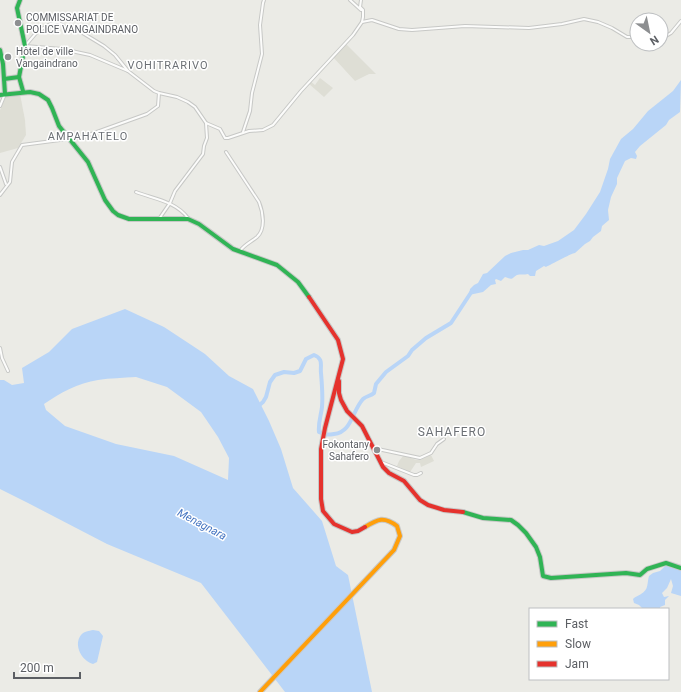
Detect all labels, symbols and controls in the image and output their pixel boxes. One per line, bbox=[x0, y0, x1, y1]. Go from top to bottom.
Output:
place label: COMMISSARIAT DE POLICE VANGAINDRANO bbox=[26, 12, 138, 35]
north arrow bbox=[629, 12, 669, 52]
marker: COMMISSARIAT DE POLICE VANGAINDRANO bbox=[13, 18, 23, 28]
text: N bbox=[647, 32, 661, 48]
place label: Hôtel de ville Vangaindrano bbox=[16, 46, 78, 69]
marker: Hôtel de ville Vangaindrano bbox=[3, 52, 13, 62]
district label: VOHITRARIVO bbox=[128, 59, 208, 72]
district label: AMPAHATELO bbox=[48, 130, 128, 143]
district label: SAHAFERO bbox=[418, 425, 486, 439]
place label: Fokontany Sahafero bbox=[323, 439, 369, 462]
marker: Fokontany Sahafero bbox=[372, 445, 382, 455]
water label: Menagnara bbox=[175, 506, 229, 543]
legend bbox=[529, 608, 669, 680]
text: Fast bbox=[565, 617, 588, 631]
text: Slow bbox=[565, 637, 591, 651]
scale bar bbox=[14, 654, 80, 680]
text: Jam bbox=[565, 657, 589, 671]
text: 200 m bbox=[20, 661, 54, 675]

